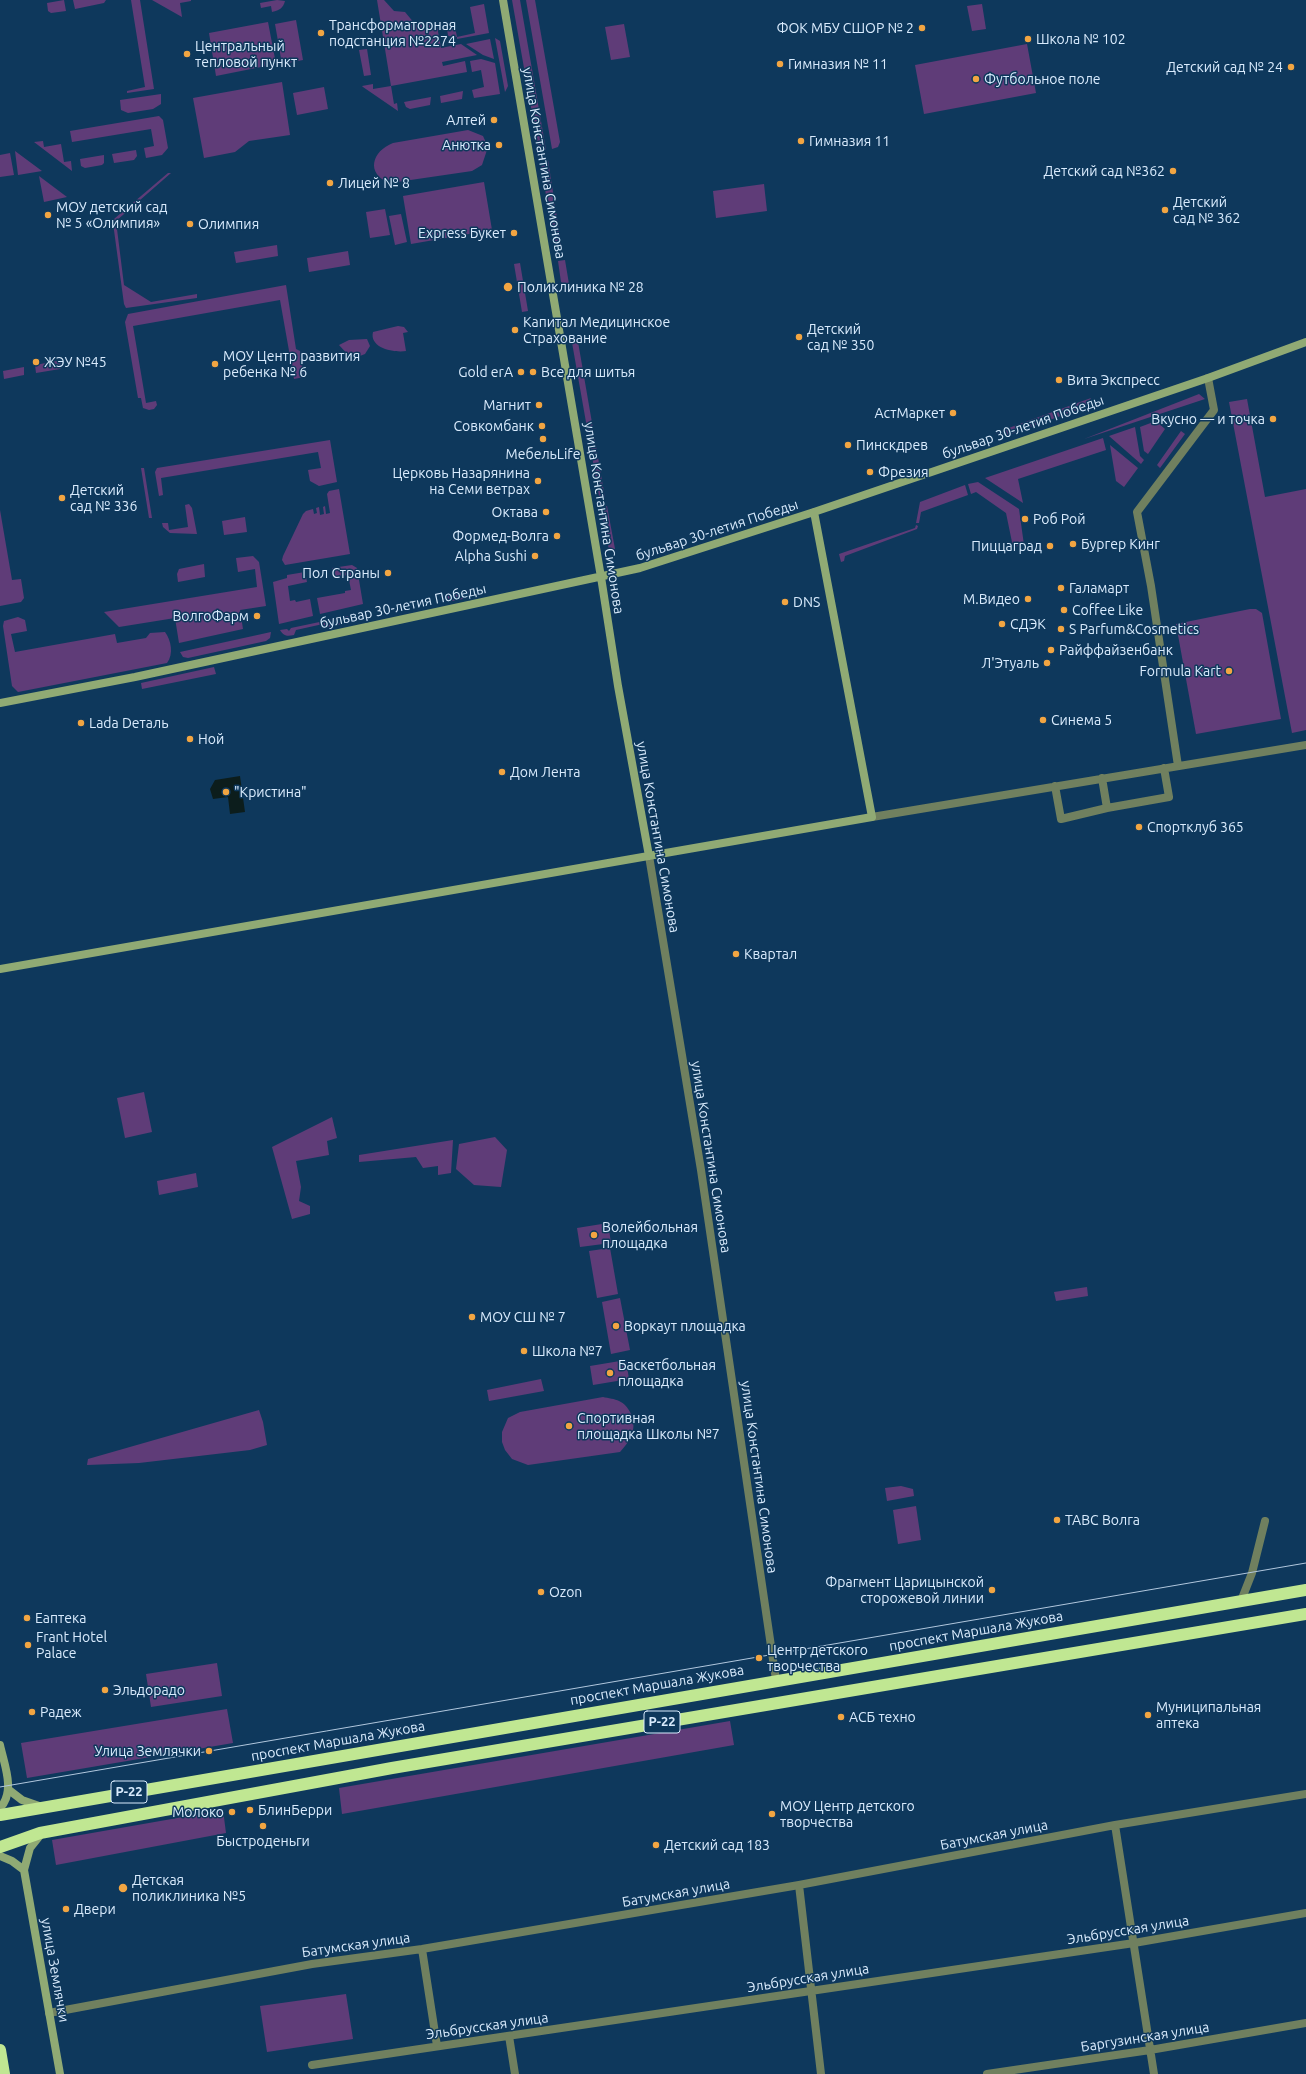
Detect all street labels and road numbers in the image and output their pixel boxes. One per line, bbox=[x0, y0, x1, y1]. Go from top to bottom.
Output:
street label: улица Константина Симонова bbox=[519, 66, 569, 260]
street label: бульвар 30-летия Победы bbox=[940, 391, 1106, 463]
street label: улица Константина Симонова bbox=[581, 421, 627, 615]
street label: бульвар 30-летия Победы bbox=[634, 496, 800, 564]
street label: бульвар 30-летия Победы bbox=[318, 580, 488, 632]
street label: улица Константина Симонова bbox=[633, 740, 683, 934]
street label: улица Константина Симонова bbox=[688, 1060, 734, 1254]
street label: улица Константина Симонова bbox=[737, 1380, 781, 1574]
street label: проспект Маршала Жукова bbox=[888, 1607, 1064, 1655]
street label: проспект Маршала Жукова bbox=[569, 1661, 745, 1709]
road number: Р-22 bbox=[644, 1711, 680, 1733]
street label: проспект Маршала Жукова bbox=[250, 1717, 426, 1765]
road number: Р-22 bbox=[111, 1781, 147, 1803]
street label: Батумская улица bbox=[939, 1816, 1049, 1854]
street label: Батумская улица bbox=[621, 1875, 731, 1911]
street label: Эльбрусская улица bbox=[1066, 1912, 1190, 1948]
street label: улица Землячки bbox=[38, 1916, 72, 2024]
street label: Батумская улица bbox=[301, 1929, 411, 1961]
street label: Эльбрусская улица bbox=[746, 1960, 870, 1996]
street label: Эльбрусская улица bbox=[425, 2009, 549, 2043]
street label: Баргузинская улица bbox=[1080, 2019, 1210, 2055]

